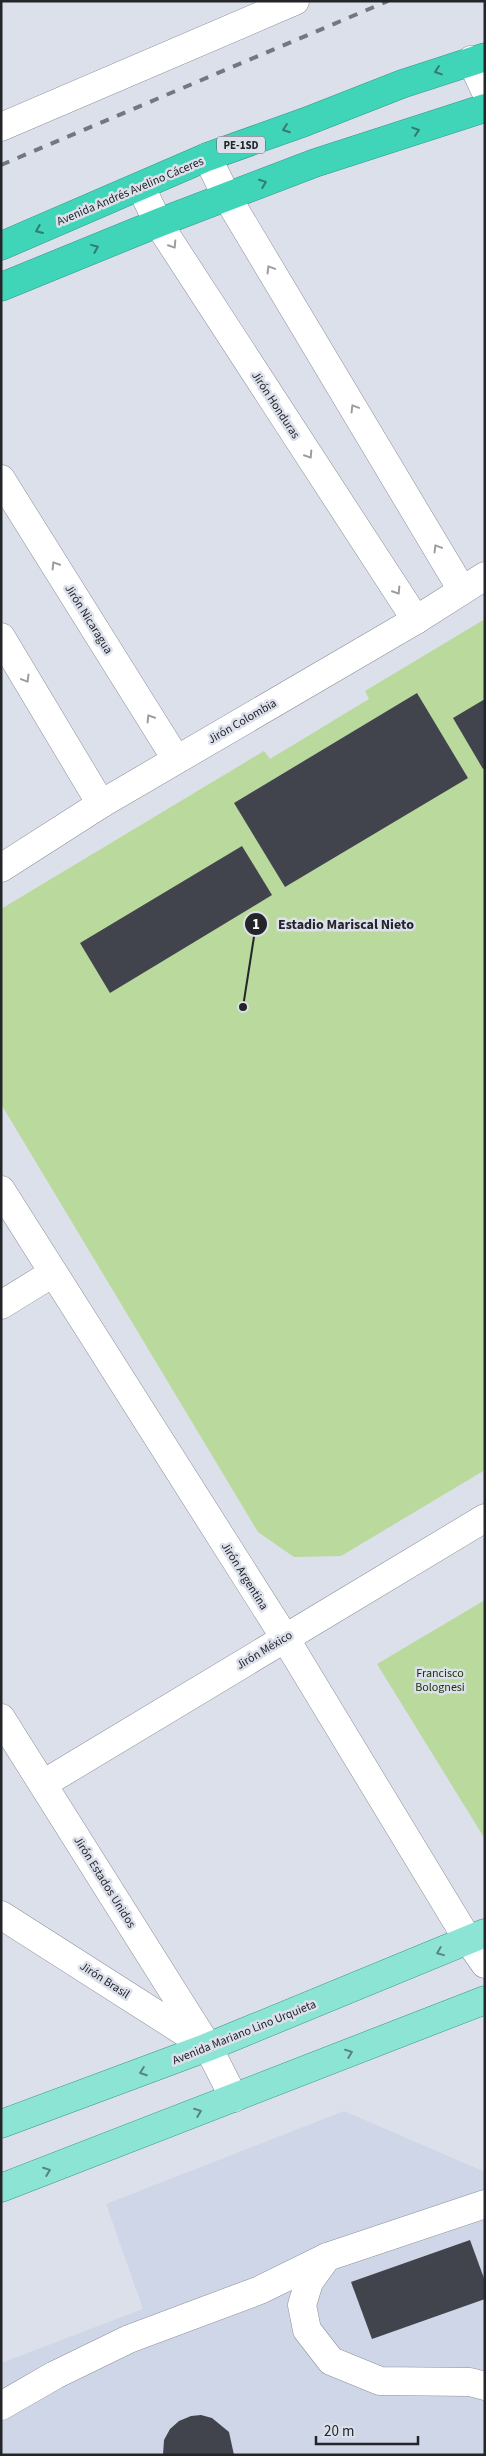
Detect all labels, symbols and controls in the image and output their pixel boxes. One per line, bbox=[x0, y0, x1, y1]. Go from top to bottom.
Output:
one-way arrow bbox=[434, 65, 443, 75]
one-way arrow bbox=[283, 123, 291, 133]
one-way arrow bbox=[411, 126, 420, 136]
road number: PE-1SD bbox=[217, 136, 265, 154]
street label: Avenida Andrés Avelino Cáceres bbox=[54, 153, 206, 230]
one-way arrow bbox=[258, 179, 266, 189]
one-way arrow bbox=[35, 223, 44, 234]
one-way arrow bbox=[166, 240, 176, 249]
one-way arrow bbox=[90, 244, 98, 254]
one-way arrow bbox=[267, 265, 277, 274]
street label: Jirón Honduras bbox=[247, 368, 304, 442]
one-way arrow bbox=[350, 405, 360, 414]
one-way arrow bbox=[303, 449, 312, 459]
one-way arrow bbox=[433, 544, 443, 553]
one-way arrow bbox=[52, 562, 62, 571]
street label: Jirón Nicaragua bbox=[60, 581, 117, 657]
one-way arrow bbox=[391, 586, 400, 595]
one-way arrow bbox=[20, 673, 30, 682]
street label: Jirón Colombia bbox=[205, 695, 280, 748]
one-way arrow bbox=[147, 714, 157, 723]
callout: Estadio Mariscal Nieto bbox=[243, 909, 424, 938]
text: 1 bbox=[252, 914, 260, 935]
text: Estadio Mariscal Nieto bbox=[278, 915, 414, 935]
street label: Jirón Argentina bbox=[217, 1539, 272, 1613]
street label: Jirón México bbox=[233, 1627, 296, 1674]
park label: Francisco Bolognesi bbox=[415, 1665, 465, 1696]
street label: Jirón Estados Unidos bbox=[70, 1833, 140, 1931]
one-way arrow bbox=[436, 1946, 445, 1956]
street label: Jirón Brasil bbox=[77, 1958, 133, 2003]
street label: Avenida Mariano Lino Urquieta bbox=[170, 1996, 319, 2069]
one-way arrow bbox=[345, 2048, 353, 2058]
one-way arrow bbox=[139, 2065, 148, 2076]
one-way arrow bbox=[193, 2108, 202, 2118]
one-way arrow bbox=[42, 2167, 51, 2177]
scale bar bbox=[316, 2414, 418, 2446]
text: 20 m bbox=[324, 2421, 354, 2442]

